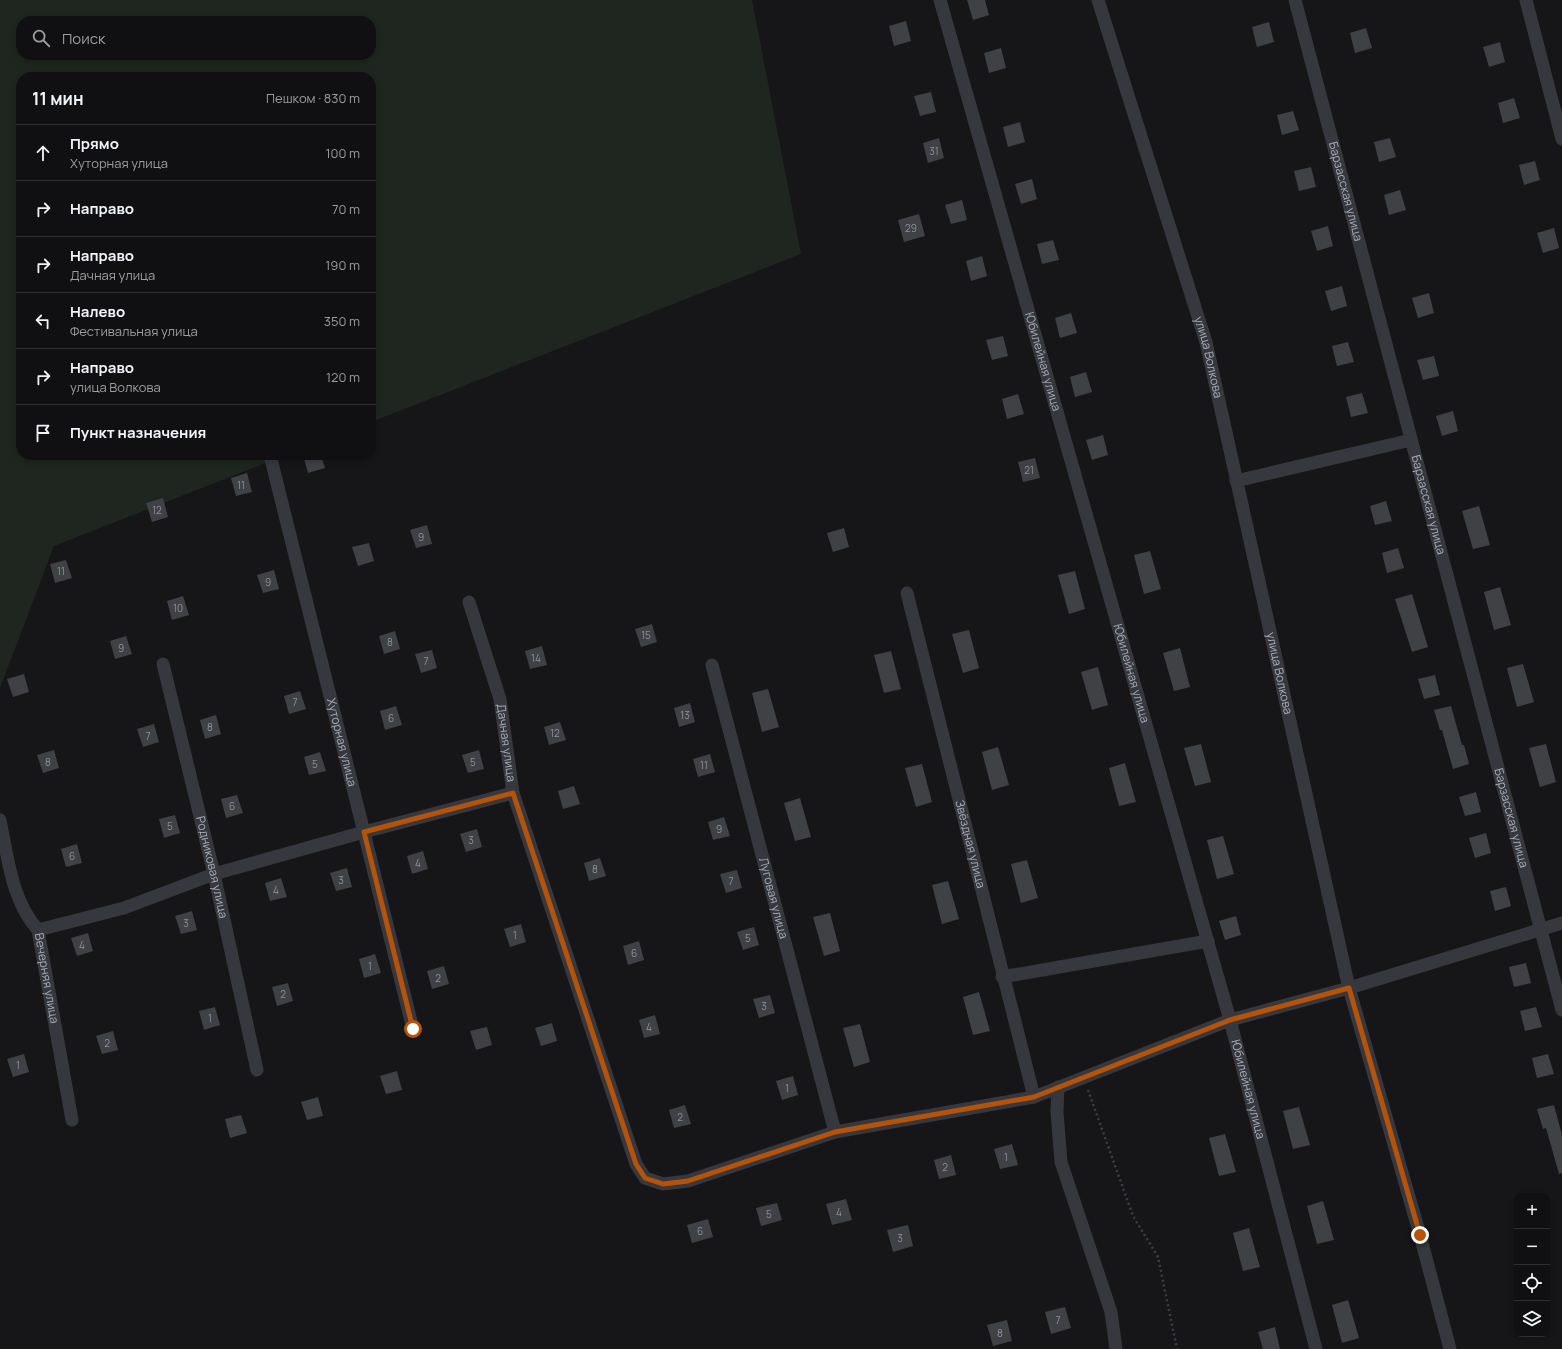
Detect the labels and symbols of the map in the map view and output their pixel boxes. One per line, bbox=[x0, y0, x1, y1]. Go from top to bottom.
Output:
street label: Барзасская улица bbox=[1325, 140, 1367, 243]
house number: 31 bbox=[929, 144, 939, 158]
house number: 29 bbox=[905, 221, 917, 235]
street label: Юбилейная улица bbox=[1021, 310, 1065, 413]
street label: улица Волкова bbox=[1190, 314, 1227, 400]
street label: Барзасская улица bbox=[1408, 453, 1450, 556]
house number: 21 bbox=[1024, 463, 1034, 477]
house number: 11 bbox=[237, 478, 245, 492]
house number: 12 bbox=[152, 503, 162, 517]
house number: 9 bbox=[418, 530, 424, 544]
house number: 11 bbox=[57, 564, 65, 578]
house number: 9 bbox=[265, 575, 271, 589]
house number: 10 bbox=[173, 601, 183, 615]
street label: Юбилейная улица bbox=[1110, 622, 1154, 725]
house number: 15 bbox=[641, 628, 651, 642]
street label: улица Волкова bbox=[1262, 630, 1297, 716]
house number: 8 bbox=[387, 635, 393, 649]
house number: 9 bbox=[118, 641, 124, 655]
house number: 14 bbox=[531, 651, 541, 665]
house number: 7 bbox=[423, 654, 429, 668]
house number: 7 bbox=[292, 695, 298, 709]
street label: Хуторная улица bbox=[323, 696, 361, 788]
street label: Дачная улица bbox=[493, 702, 520, 783]
house number: 13 bbox=[680, 708, 690, 722]
house number: 6 bbox=[388, 711, 394, 725]
house number: 8 bbox=[207, 720, 213, 734]
house number: 12 bbox=[550, 726, 560, 740]
house number: 7 bbox=[145, 729, 151, 743]
house number: 8 bbox=[45, 755, 51, 769]
house number: 5 bbox=[470, 755, 476, 769]
house number: 5 bbox=[312, 757, 318, 771]
house number: 11 bbox=[700, 758, 708, 772]
street label: Барзасская улица bbox=[1490, 766, 1533, 869]
street label: Звёздная улица bbox=[951, 798, 990, 890]
house number: 6 bbox=[229, 799, 235, 813]
street label: Родниковая улица bbox=[192, 814, 232, 920]
house number: 5 bbox=[167, 819, 173, 833]
house number: 9 bbox=[716, 822, 722, 836]
house number: 3 bbox=[468, 833, 474, 847]
house number: 6 bbox=[69, 849, 75, 863]
street label: Луговая улица bbox=[755, 855, 793, 940]
house number: 4 bbox=[415, 856, 421, 870]
house number: 8 bbox=[592, 862, 598, 876]
house number: 3 bbox=[338, 873, 344, 887]
house number: 7 bbox=[728, 874, 734, 888]
house number: 4 bbox=[273, 883, 279, 897]
house number: 3 bbox=[183, 916, 189, 930]
house number: 1 bbox=[513, 928, 517, 942]
house number: 5 bbox=[745, 931, 751, 945]
street label: Вечерняя улица bbox=[31, 932, 64, 1025]
house number: 4 bbox=[79, 938, 85, 952]
house number: 6 bbox=[631, 946, 637, 960]
house number: 1 bbox=[368, 959, 372, 973]
house number: 2 bbox=[435, 971, 441, 985]
house number: 2 bbox=[280, 987, 286, 1001]
house number: 3 bbox=[761, 999, 767, 1013]
house number: 1 bbox=[208, 1011, 212, 1025]
route start bbox=[404, 1020, 422, 1038]
house number: 4 bbox=[646, 1020, 652, 1034]
house number: 2 bbox=[104, 1036, 110, 1050]
street label: Юбилейная улица bbox=[1227, 1037, 1270, 1141]
house number: 1 bbox=[16, 1058, 20, 1072]
house number: 1 bbox=[785, 1081, 789, 1095]
house number: 2 bbox=[677, 1110, 683, 1124]
house number: 1 bbox=[1004, 1150, 1008, 1164]
house number: 2 bbox=[942, 1160, 948, 1174]
house number: 4 bbox=[836, 1205, 842, 1219]
house number: 5 bbox=[766, 1207, 772, 1221]
house number: 6 bbox=[697, 1224, 703, 1238]
route end bbox=[1411, 1226, 1429, 1244]
house number: 3 bbox=[897, 1231, 903, 1245]
house number: 7 bbox=[1055, 1313, 1061, 1327]
house number: 8 bbox=[997, 1326, 1003, 1340]

